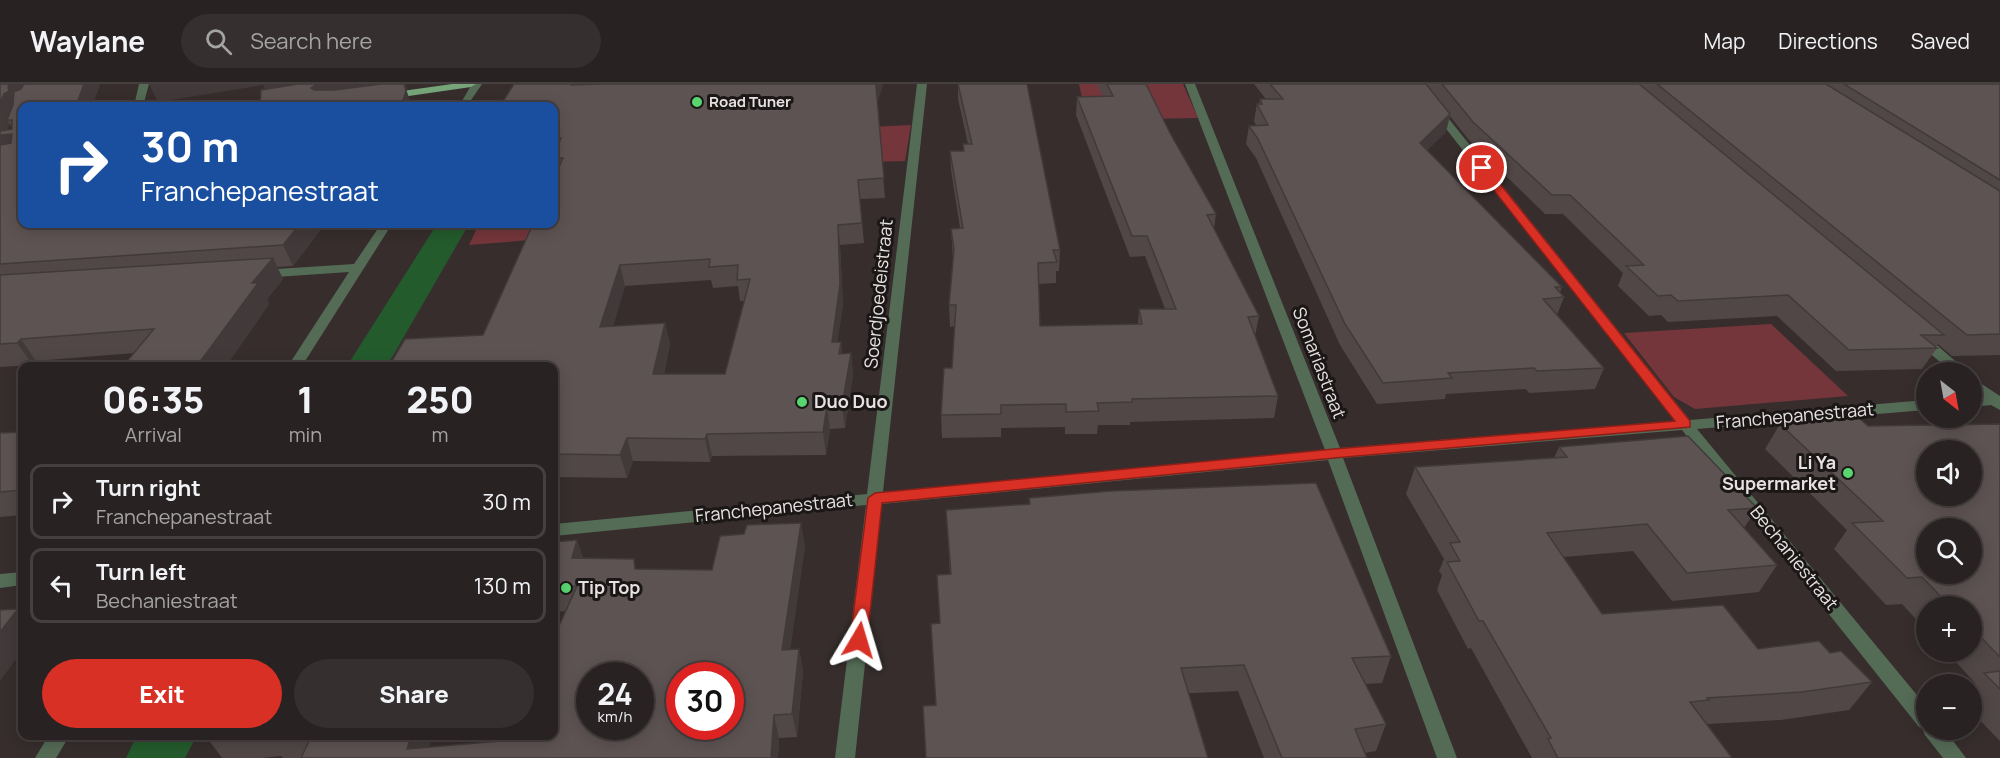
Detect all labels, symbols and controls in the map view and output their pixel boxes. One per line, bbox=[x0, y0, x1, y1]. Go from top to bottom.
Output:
search box bbox=[181, 14, 601, 68]
text: Waylane bbox=[30, 22, 145, 60]
icon: search bbox=[202, 25, 235, 58]
text: Search here bbox=[250, 26, 372, 56]
text: Map bbox=[1704, 27, 1745, 55]
text: Directions bbox=[1778, 27, 1878, 55]
text: Saved bbox=[1911, 27, 1970, 55]
place label: Road Tuner bbox=[709, 91, 791, 112]
marker: Road Tuner bbox=[690, 95, 704, 109]
text: 30 m bbox=[141, 117, 239, 175]
icon: right bbox=[42, 126, 120, 204]
pin bbox=[1456, 142, 1507, 193]
icon: arrive bbox=[1465, 151, 1498, 184]
text: Franchepanestraat bbox=[141, 172, 379, 209]
street label: Soerdjoedeistraat bbox=[858, 218, 898, 370]
street label: Somariastraat bbox=[1288, 303, 1352, 422]
north arrow bbox=[1916, 362, 1982, 428]
map controls bbox=[1916, 362, 1982, 740]
text: 06:35 bbox=[102, 375, 204, 424]
text: 1 bbox=[297, 375, 314, 424]
text: 250 bbox=[406, 375, 474, 424]
place label: Duo Duo bbox=[814, 389, 888, 413]
marker: Duo Duo bbox=[795, 395, 809, 409]
street label: Franchepanestraat bbox=[1715, 396, 1875, 434]
text: Arrival bbox=[125, 421, 182, 448]
text: min bbox=[289, 421, 322, 448]
text: m bbox=[432, 421, 449, 448]
button: sound bbox=[1916, 440, 1982, 506]
place label: Li Ya Supermarket bbox=[1722, 450, 1836, 495]
marker: Li Ya Supermarket bbox=[1841, 466, 1855, 480]
text: Turn right bbox=[96, 473, 201, 503]
icon: right bbox=[45, 485, 78, 518]
text: 30 m bbox=[482, 487, 531, 517]
street label: Franchepanestraat bbox=[694, 487, 854, 527]
street label: Bechaniestraat bbox=[1745, 500, 1844, 615]
text: Franchepanestraat bbox=[96, 503, 272, 530]
button: search bbox=[1916, 518, 1982, 584]
text: Turn left bbox=[96, 557, 186, 587]
icon: left bbox=[45, 569, 78, 602]
text: 130 m bbox=[474, 571, 531, 601]
place label: Tip Top bbox=[578, 575, 640, 599]
marker: Tip Top bbox=[559, 581, 573, 595]
text: Bechaniestraat bbox=[96, 587, 238, 614]
button: + bbox=[1916, 596, 1982, 662]
position arrow bbox=[827, 608, 891, 672]
button: Exit bbox=[42, 659, 282, 728]
button: Share bbox=[294, 659, 534, 728]
speed limit sign: 30 bbox=[666, 662, 744, 740]
text: 24 bbox=[597, 673, 633, 714]
button: − bbox=[1916, 674, 1982, 740]
text: km/h bbox=[598, 706, 632, 727]

